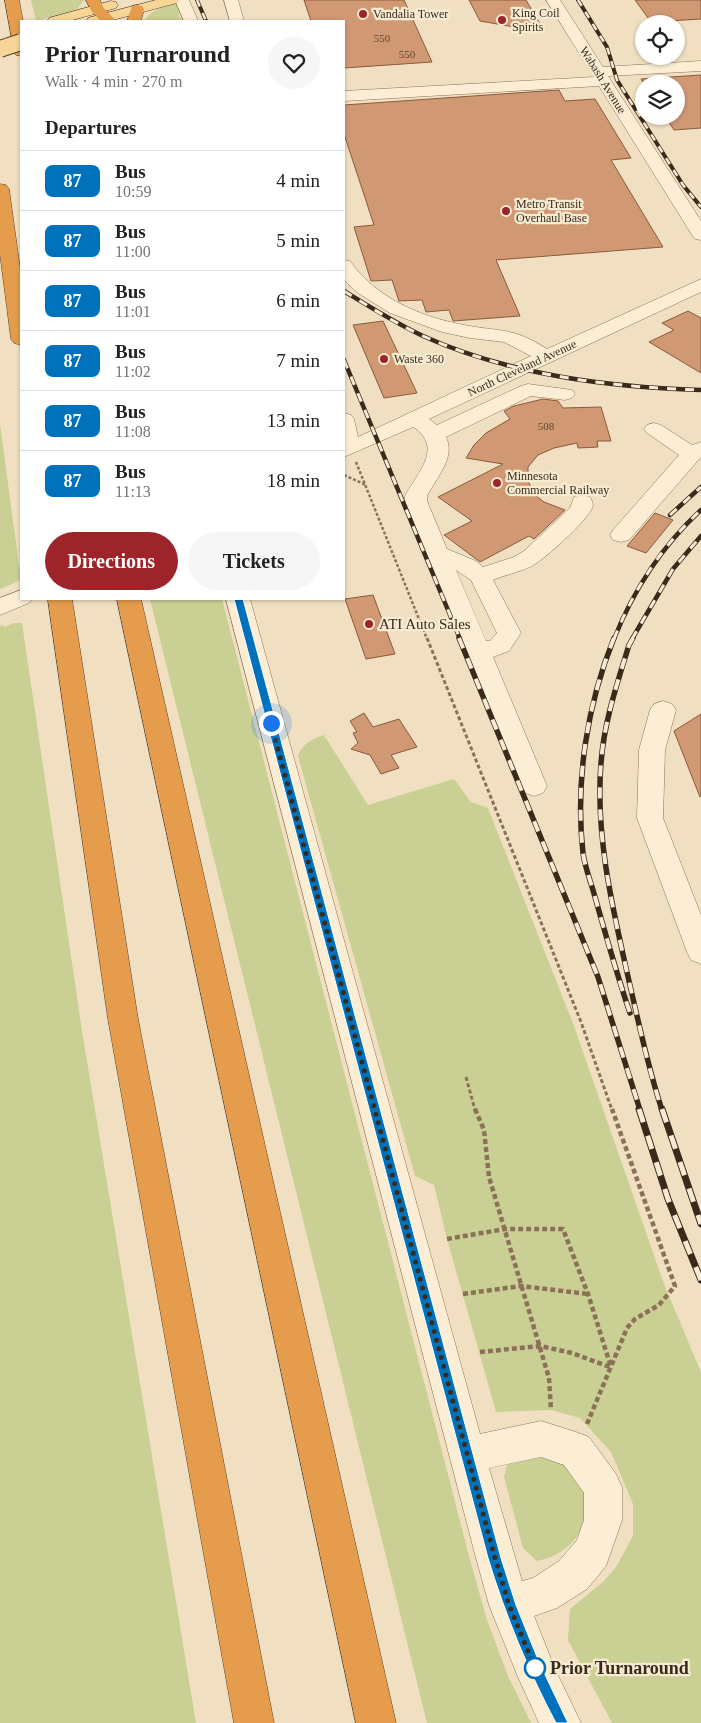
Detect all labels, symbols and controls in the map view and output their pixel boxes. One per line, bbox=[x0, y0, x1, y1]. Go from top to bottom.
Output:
place label: King Coil Spirits bbox=[512, 6, 560, 34]
place label: Vandalia Tower bbox=[373, 7, 448, 21]
marker: Vandalia Tower bbox=[357, 8, 369, 20]
marker: King Coil Spirits bbox=[496, 14, 508, 26]
map controls bbox=[635, 15, 685, 125]
button: locate bbox=[635, 15, 685, 65]
house number: 550 bbox=[374, 32, 391, 44]
button: heart bbox=[268, 37, 320, 89]
text: Prior Turnaround bbox=[45, 41, 230, 67]
street label: Wabash Avenue bbox=[577, 44, 629, 116]
house number: 550 bbox=[399, 48, 416, 60]
text: Walk · 4 min · 270 m bbox=[45, 73, 182, 90]
button: layers bbox=[635, 75, 685, 125]
text: Departures bbox=[45, 117, 136, 138]
text: Bus bbox=[115, 161, 146, 182]
text: 4 min bbox=[276, 170, 320, 191]
text: 87 bbox=[64, 171, 82, 191]
text: 10:59 bbox=[115, 183, 151, 200]
place label: Metro Transit Overhaul Base bbox=[516, 197, 587, 225]
marker: Metro Transit Overhaul Base bbox=[500, 205, 512, 217]
text: Bus bbox=[115, 221, 146, 242]
text: 5 min bbox=[276, 230, 320, 251]
text: 87 bbox=[64, 231, 82, 251]
text: 11:00 bbox=[115, 243, 151, 260]
text: Bus bbox=[115, 281, 146, 302]
text: 6 min bbox=[276, 290, 320, 311]
text: 87 bbox=[64, 291, 82, 311]
text: 11:01 bbox=[115, 303, 151, 320]
street label: North Cleveland Avenue bbox=[465, 337, 579, 399]
text: Bus bbox=[115, 341, 146, 362]
text: 7 min bbox=[276, 350, 320, 371]
text: 87 bbox=[64, 351, 82, 371]
place label: Waste 360 bbox=[394, 352, 444, 366]
marker: Waste 360 bbox=[378, 353, 390, 365]
text: 11:02 bbox=[115, 363, 151, 380]
text: Bus bbox=[115, 401, 146, 422]
text: 13 min bbox=[267, 410, 320, 431]
text: 87 bbox=[64, 411, 82, 431]
house number: 508 bbox=[538, 420, 555, 432]
text: 11:08 bbox=[115, 423, 151, 440]
text: Bus bbox=[115, 461, 146, 482]
place label: Minnesota Commercial Railway bbox=[507, 469, 609, 497]
text: 18 min bbox=[267, 470, 320, 491]
text: 87 bbox=[64, 471, 82, 491]
marker: Minnesota Commercial Railway bbox=[491, 477, 503, 489]
text: 11:13 bbox=[115, 483, 151, 500]
button: Directions bbox=[45, 532, 178, 590]
button: Tickets bbox=[188, 532, 320, 590]
place label: ATI Auto Sales bbox=[379, 616, 471, 632]
marker: ATI Auto Sales bbox=[363, 618, 375, 630]
your location bbox=[259, 711, 284, 736]
marker: Prior Turnaround bbox=[524, 1657, 546, 1679]
place label: Prior Turnaround bbox=[550, 1658, 689, 1678]

